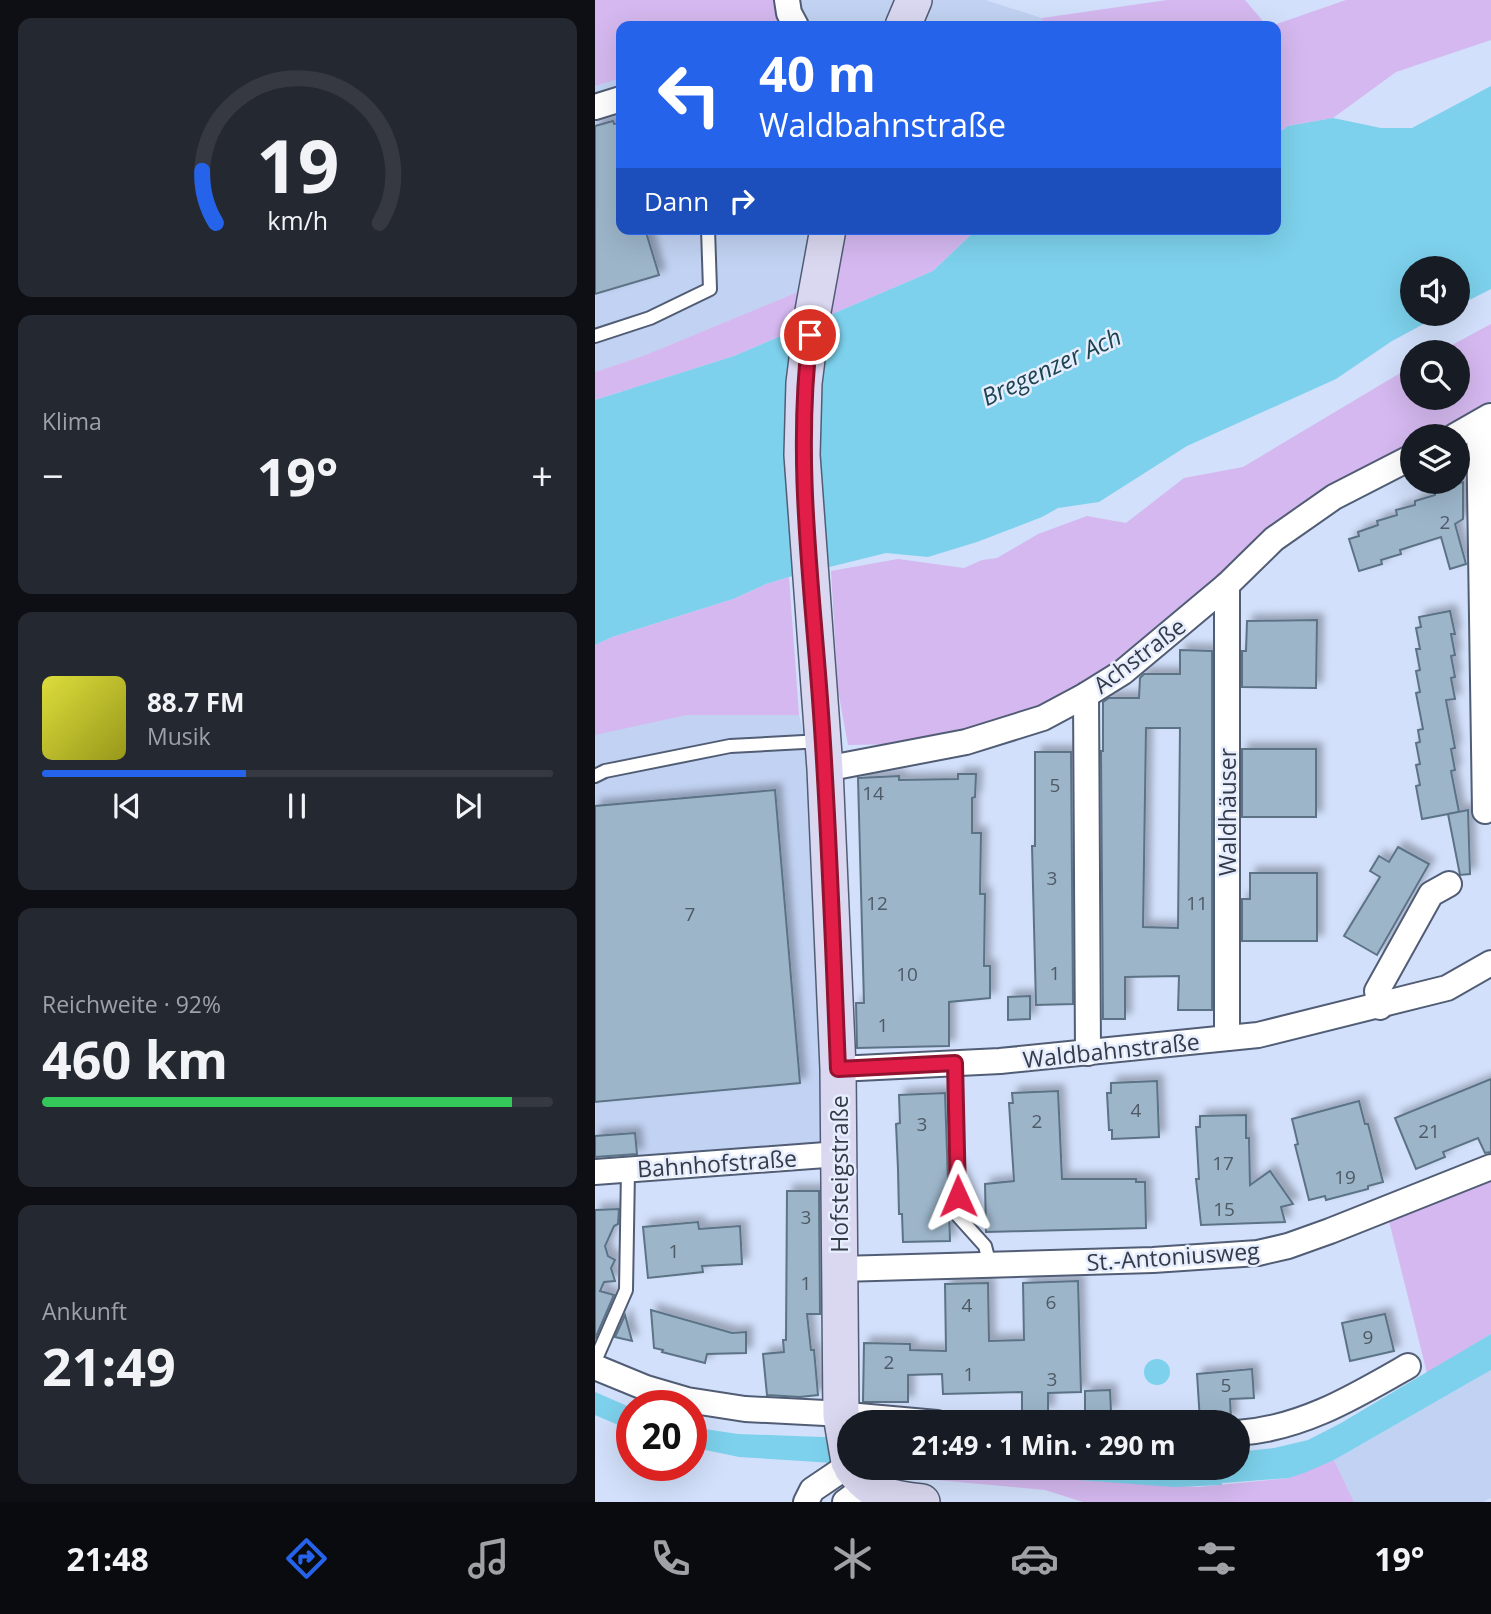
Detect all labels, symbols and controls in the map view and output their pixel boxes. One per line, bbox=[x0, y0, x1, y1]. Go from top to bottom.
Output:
text: 40 m bbox=[759, 40, 876, 106]
icon: left bbox=[644, 49, 735, 140]
text: Waldbahnstraße bbox=[759, 103, 1006, 146]
text: 19 bbox=[256, 116, 339, 215]
icon: right bbox=[723, 182, 761, 220]
text: Dann bbox=[644, 183, 709, 219]
text: km/h bbox=[267, 203, 328, 237]
map controls bbox=[1400, 256, 1470, 494]
button: sound bbox=[1400, 256, 1470, 326]
pin bbox=[780, 305, 840, 365]
icon: arrive bbox=[791, 316, 829, 354]
water label: Bregenzer Ach bbox=[976, 319, 1126, 413]
button: search bbox=[1400, 340, 1470, 410]
text: Klima bbox=[42, 405, 102, 437]
button: layers bbox=[1400, 424, 1470, 494]
text: 19° bbox=[257, 440, 338, 511]
text: − bbox=[42, 449, 64, 501]
text: + bbox=[531, 449, 553, 501]
house number: 2 bbox=[1440, 509, 1450, 535]
street label: Achstraße bbox=[1086, 610, 1192, 700]
text: 88.7 FM bbox=[147, 684, 245, 720]
text: Musik bbox=[147, 720, 211, 752]
street label: Waldhäuser bbox=[1211, 747, 1243, 876]
house number: 5 bbox=[1050, 772, 1060, 798]
house number: 14 bbox=[862, 780, 884, 806]
icon: previous bbox=[108, 787, 146, 825]
icon: pause bbox=[278, 787, 316, 825]
icon: next bbox=[449, 787, 487, 825]
house number: 3 bbox=[1047, 865, 1057, 891]
house number: 12 bbox=[866, 890, 888, 916]
house number: 11 bbox=[1186, 890, 1208, 916]
house number: 7 bbox=[685, 901, 695, 927]
house number: 1 bbox=[1050, 960, 1060, 986]
house number: 10 bbox=[896, 961, 918, 987]
text: Reichweite · 92% bbox=[42, 988, 221, 1020]
house number: 1 bbox=[878, 1012, 888, 1038]
text: 460 km bbox=[42, 1023, 228, 1094]
street label: Waldbahnstraße bbox=[1021, 1025, 1201, 1075]
street label: Hofsteigstraße bbox=[823, 1095, 855, 1253]
house number: 4 bbox=[1131, 1097, 1142, 1123]
house number: 2 bbox=[1032, 1108, 1042, 1134]
house number: 3 bbox=[917, 1111, 927, 1137]
house number: 21 bbox=[1418, 1118, 1440, 1144]
street label: Bahnhofstraße bbox=[636, 1141, 798, 1185]
house number: 17 bbox=[1212, 1150, 1234, 1176]
position arrow bbox=[921, 1159, 995, 1233]
house number: 19 bbox=[1334, 1164, 1356, 1190]
house number: 15 bbox=[1213, 1196, 1235, 1222]
house number: 3 bbox=[801, 1204, 811, 1230]
street label: St.-Antoniusweg bbox=[1086, 1234, 1261, 1278]
house number: 1 bbox=[669, 1238, 679, 1264]
house number: 1 bbox=[801, 1270, 811, 1296]
house number: 6 bbox=[1046, 1289, 1056, 1315]
house number: 4 bbox=[962, 1292, 973, 1318]
text: Ankunft bbox=[42, 1295, 127, 1327]
house number: 9 bbox=[1363, 1324, 1373, 1350]
text: 21:49 bbox=[42, 1330, 176, 1401]
house number: 2 bbox=[884, 1349, 894, 1375]
house number: 1 bbox=[964, 1361, 974, 1387]
house number: 3 bbox=[1047, 1366, 1057, 1392]
house number: 5 bbox=[1221, 1372, 1231, 1398]
speed limit sign: 20 bbox=[616, 1390, 707, 1481]
text: 21:49 · 1 Min. · 290 m bbox=[911, 1427, 1176, 1463]
icon: directions bbox=[282, 1534, 331, 1583]
icon: music bbox=[464, 1534, 513, 1583]
icon: phone bbox=[646, 1534, 695, 1583]
icon: climate bbox=[828, 1534, 877, 1583]
icon: car bbox=[1010, 1534, 1059, 1583]
icon: filters bbox=[1192, 1534, 1241, 1583]
text: 21:48 bbox=[67, 1537, 149, 1580]
text: 19° bbox=[1374, 1537, 1424, 1580]

